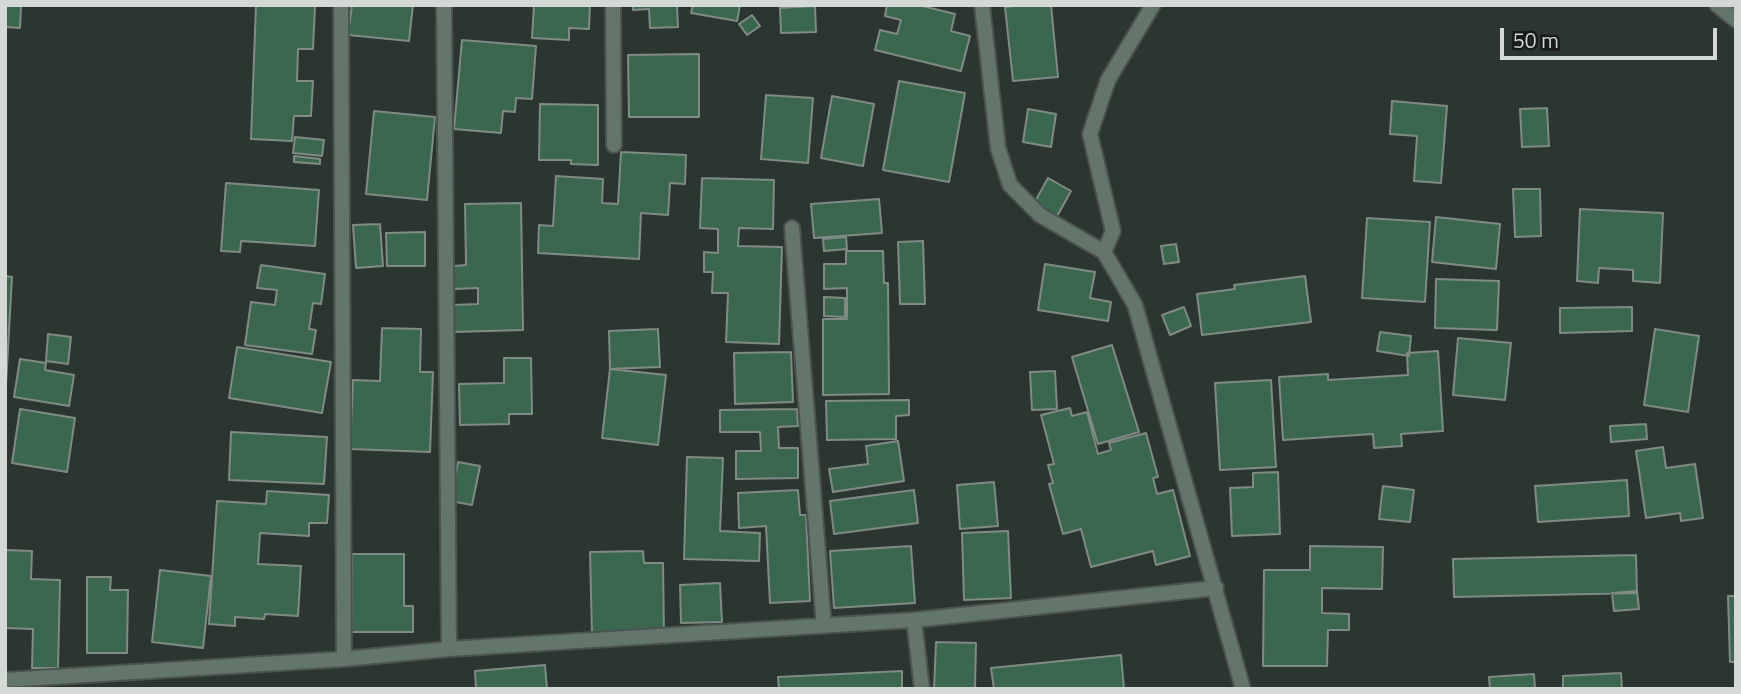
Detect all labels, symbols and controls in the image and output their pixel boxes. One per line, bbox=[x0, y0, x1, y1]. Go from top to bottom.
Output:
scale bar bbox=[1503, 14, 1720, 58]
text: 50 m bbox=[1513, 24, 1559, 56]

